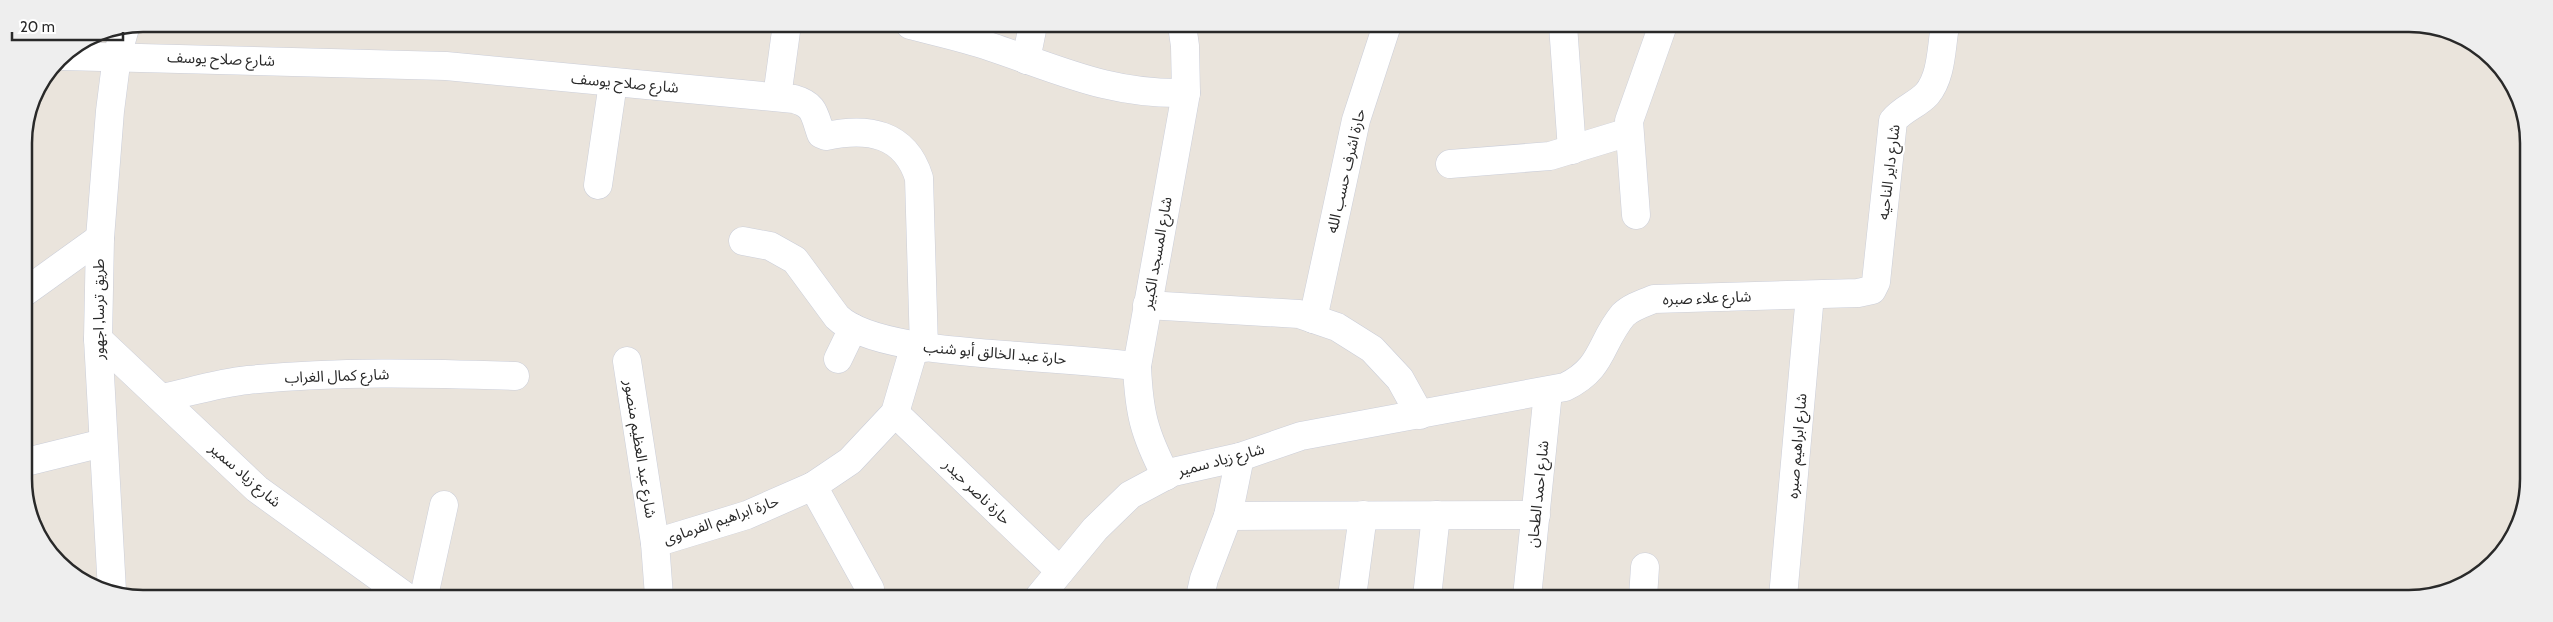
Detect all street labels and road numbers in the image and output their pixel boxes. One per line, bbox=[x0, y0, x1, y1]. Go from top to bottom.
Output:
street label: شارع صلاح يوسف bbox=[167, 48, 275, 73]
street label: شارع صلاح يوسف bbox=[570, 69, 680, 100]
street label: حارة اشرف حسب الله bbox=[1323, 107, 1369, 235]
street label: شارع داير الناحيه bbox=[1874, 123, 1907, 221]
street label: شارع المسجد الكبير bbox=[1138, 195, 1179, 312]
street label: طريق ترسا, اجهور bbox=[90, 259, 109, 360]
street label: شارع علاء صبره bbox=[1662, 287, 1752, 312]
street label: حارة عبد الخالق أبو شنب bbox=[923, 338, 1068, 369]
street label: شارع كمال الغراب bbox=[284, 365, 390, 390]
street label: شارع عبد العظيم منصور bbox=[617, 378, 660, 520]
street label: شارع ابراهيم صبره bbox=[1783, 392, 1814, 500]
street label: شارع زياد سمير bbox=[203, 438, 285, 513]
street label: شارع احمد الطحان bbox=[1523, 439, 1556, 549]
street label: شارع زياد سمير bbox=[1175, 440, 1267, 483]
street label: حارة ناصر حيدر bbox=[939, 455, 1015, 529]
street label: حارة ابراهيم الفرماوى bbox=[661, 492, 782, 550]

